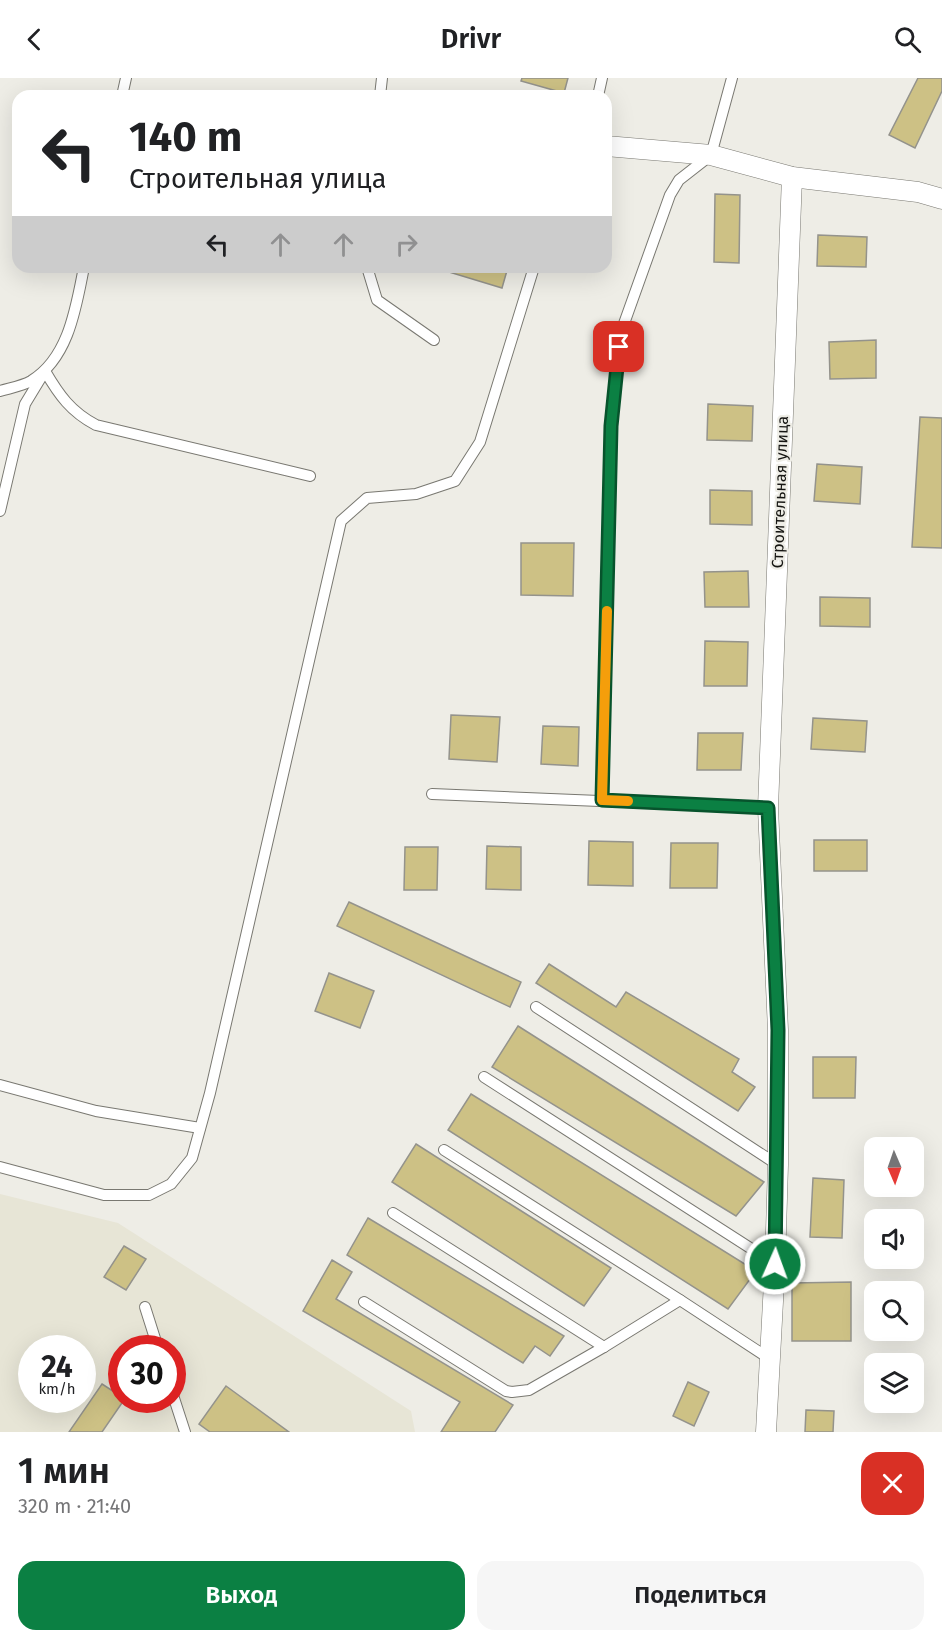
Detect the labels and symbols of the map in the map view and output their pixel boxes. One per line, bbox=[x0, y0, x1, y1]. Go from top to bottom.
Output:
pin bbox=[593, 321, 644, 372]
street label: Строительная улица bbox=[768, 415, 792, 569]
north arrow bbox=[864, 1137, 924, 1197]
position arrow bbox=[743, 1232, 807, 1296]
speed limit sign: 30 bbox=[108, 1335, 186, 1413]

